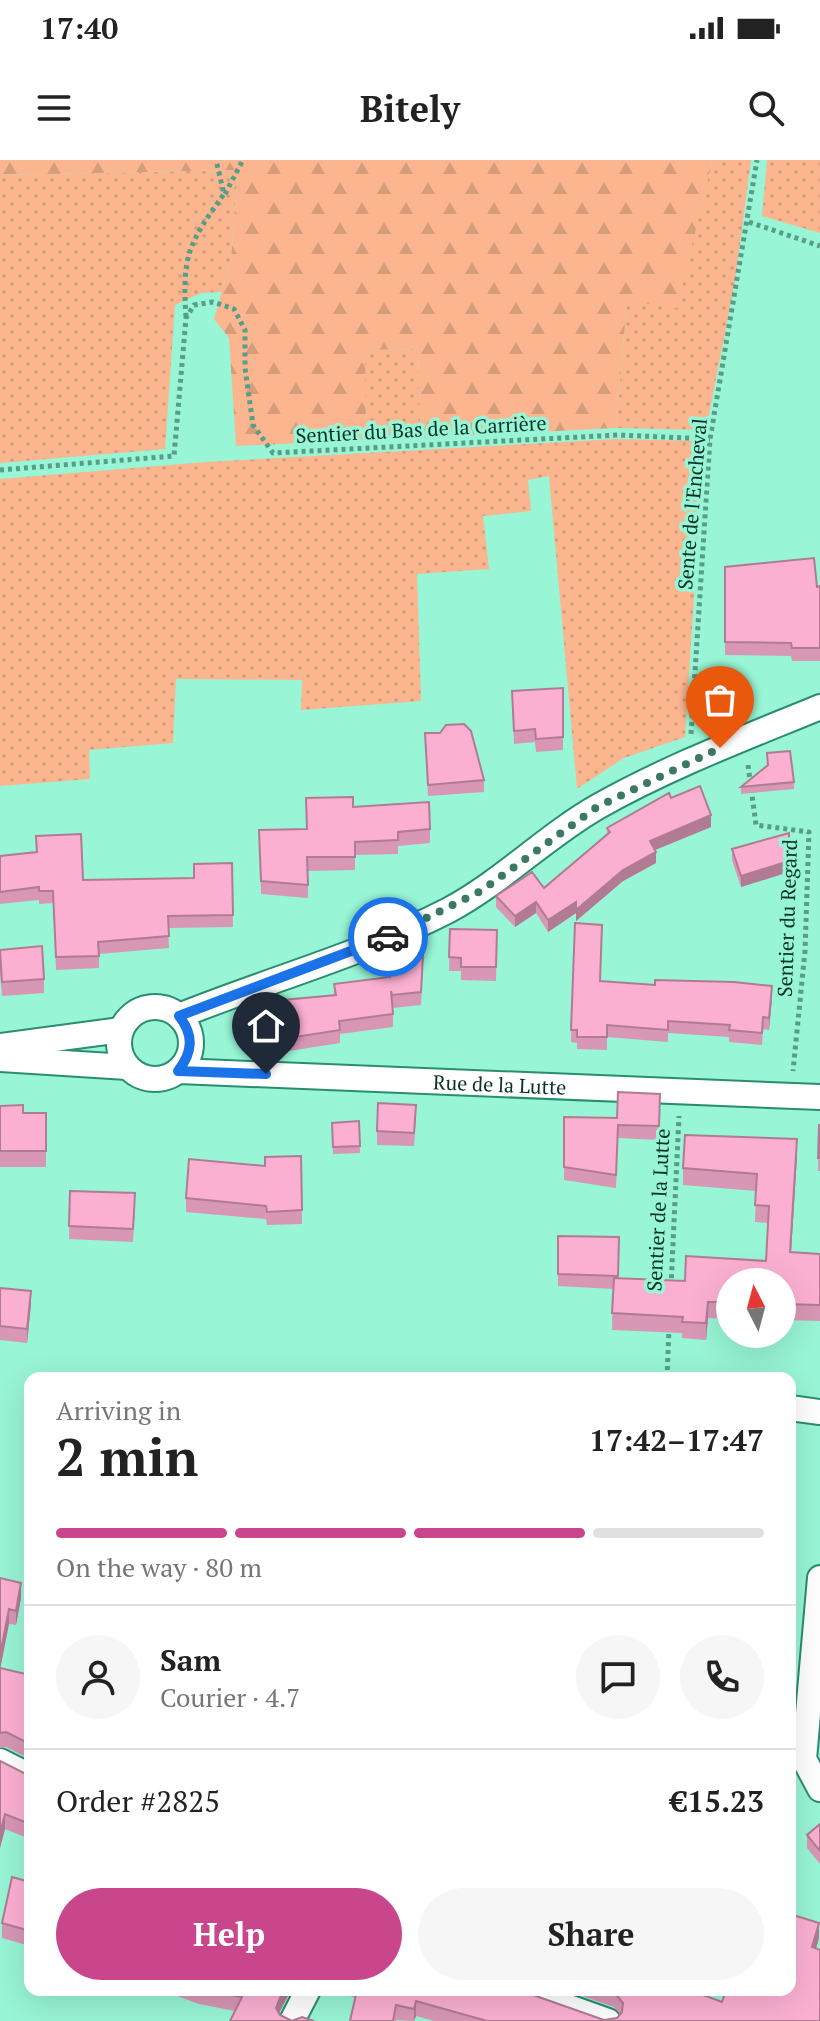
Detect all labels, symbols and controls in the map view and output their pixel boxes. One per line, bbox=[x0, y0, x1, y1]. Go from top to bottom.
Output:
text: 17:40 bbox=[40, 8, 118, 48]
text: Bitely bbox=[360, 85, 460, 132]
icon: menu bbox=[32, 86, 76, 130]
icon: search bbox=[744, 86, 788, 130]
street label: Sentier du Bas de la Carrière bbox=[295, 409, 547, 449]
street label: Sente de l'Encheval bbox=[671, 417, 713, 591]
pin bbox=[686, 666, 754, 748]
icon: bag bbox=[698, 678, 742, 722]
street label: Sentier du Regard bbox=[771, 839, 803, 997]
courier bbox=[348, 897, 428, 977]
icon: car bbox=[366, 915, 410, 959]
pin bbox=[232, 992, 300, 1074]
icon: home bbox=[244, 1004, 288, 1048]
street label: Rue de la Lutte bbox=[432, 1068, 567, 1100]
street label: Sentier de la Lutte bbox=[640, 1128, 676, 1292]
north arrow bbox=[716, 1268, 796, 1348]
map controls bbox=[716, 1268, 796, 1348]
text: Arriving in bbox=[56, 1393, 181, 1427]
text: 17:42–17:47 bbox=[589, 1420, 764, 1460]
text: 2 min bbox=[56, 1422, 198, 1491]
text: On the way · 80 m bbox=[56, 1550, 262, 1584]
button: person bbox=[56, 1635, 140, 1719]
button: chat bbox=[576, 1635, 660, 1719]
button: phone bbox=[680, 1635, 764, 1719]
text: Sam bbox=[160, 1640, 221, 1680]
text: Courier · 4.7 bbox=[160, 1680, 300, 1714]
text: Order #2825 bbox=[56, 1781, 220, 1821]
text: €15.23 bbox=[670, 1781, 764, 1821]
button: Help bbox=[56, 1888, 402, 1980]
button: Share bbox=[418, 1888, 764, 1980]

